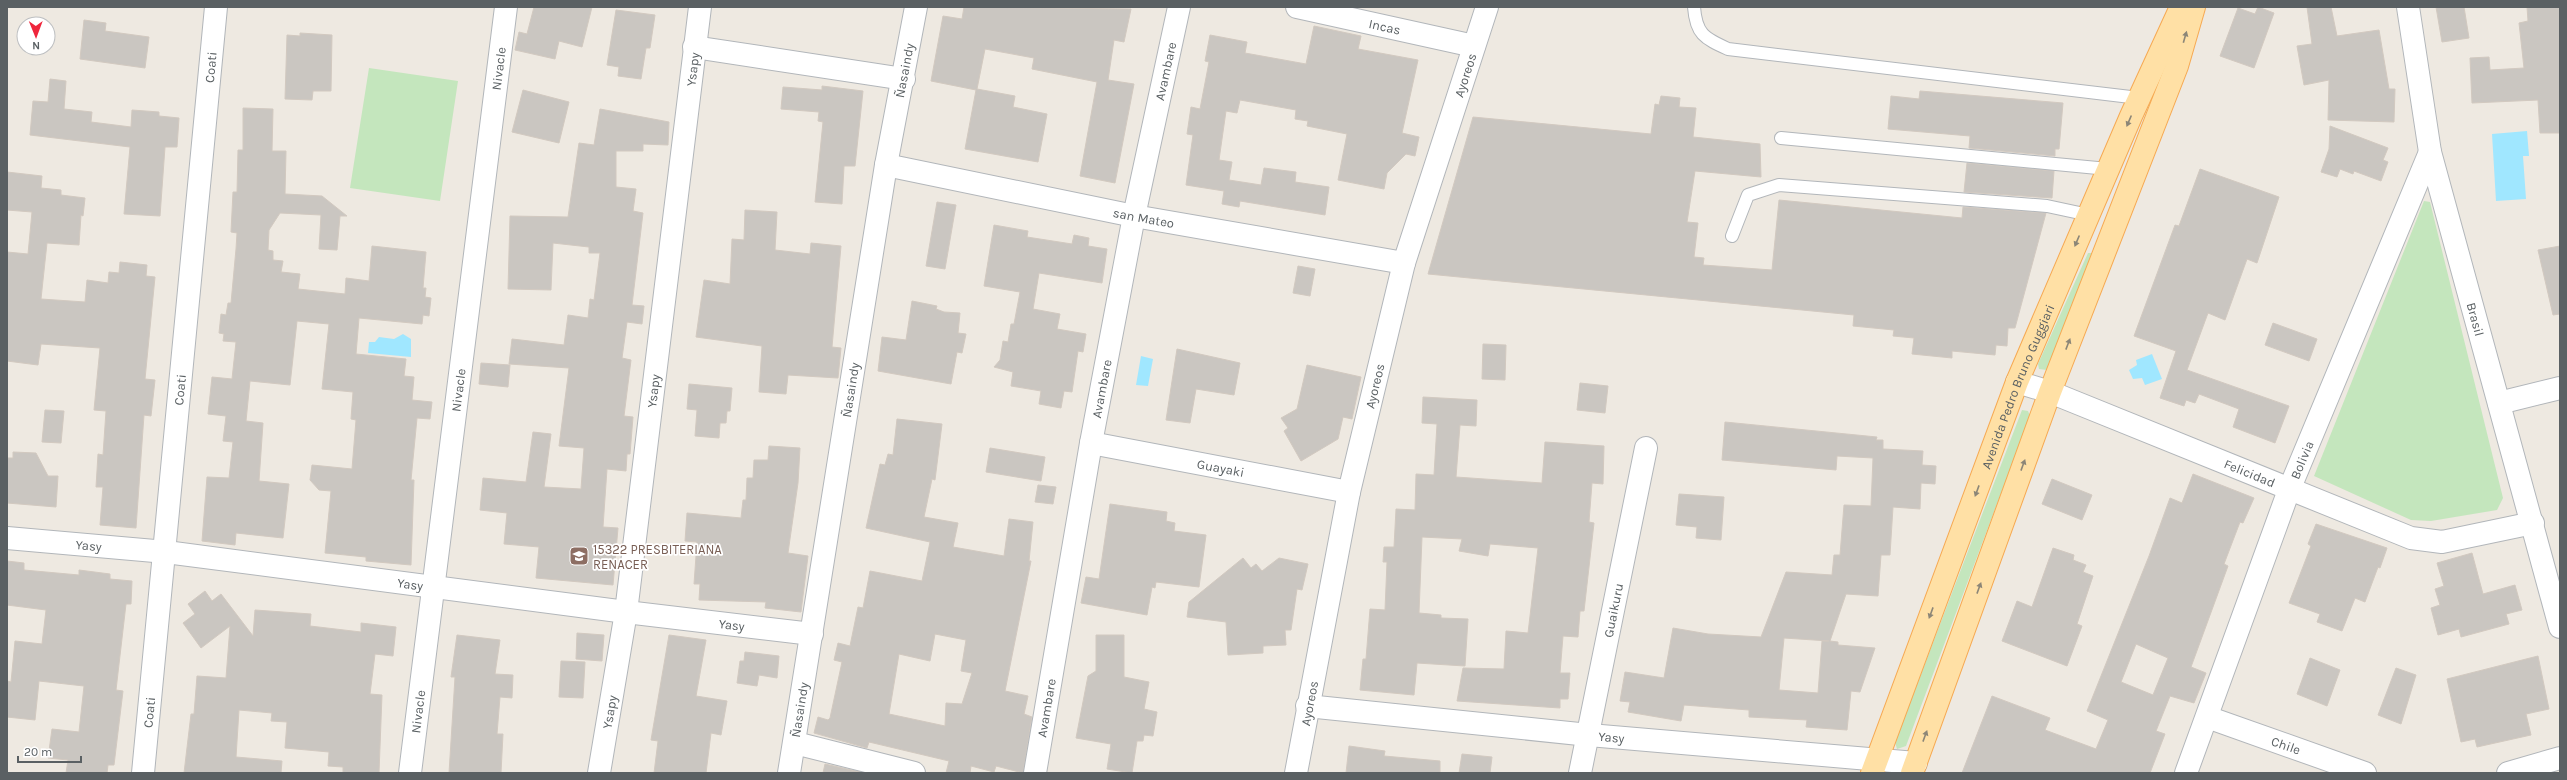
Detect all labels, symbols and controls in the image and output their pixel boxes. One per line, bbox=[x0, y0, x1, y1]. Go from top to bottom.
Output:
north arrow bbox=[16, 16, 56, 56]
street label: Incas bbox=[1368, 16, 1402, 37]
one-way arrow bbox=[2182, 30, 2188, 42]
text: N bbox=[32, 39, 40, 52]
street label: Avambare bbox=[1152, 40, 1179, 102]
street label: Ñasaindy bbox=[891, 42, 917, 99]
street label: Nivacle bbox=[488, 46, 508, 91]
street label: Coati bbox=[201, 51, 219, 83]
street label: Ayoreos bbox=[1451, 51, 1479, 99]
street label: Ysapy bbox=[683, 52, 702, 87]
one-way arrow bbox=[2125, 116, 2131, 128]
street label: san Mateo bbox=[1112, 204, 1175, 230]
one-way arrow bbox=[2074, 235, 2081, 247]
street label: Brasil bbox=[2464, 301, 2488, 338]
street label: Avenida Pedro Bruno Guggiari bbox=[1978, 302, 2057, 471]
one-way arrow bbox=[2066, 337, 2072, 349]
street label: Avambare bbox=[1088, 358, 1114, 419]
street label: Ñasaindy bbox=[838, 361, 862, 418]
street label: Ayoreos bbox=[1362, 362, 1387, 410]
street label: Nivacle bbox=[448, 367, 468, 413]
street label: Ysapy bbox=[644, 373, 663, 409]
street label: Coati bbox=[171, 374, 188, 406]
street label: Bolivia bbox=[2287, 438, 2316, 481]
street label: Guayaki bbox=[1196, 456, 1246, 479]
street label: Felicidad bbox=[2222, 456, 2278, 490]
one-way arrow bbox=[2020, 459, 2026, 471]
one-way arrow bbox=[1973, 486, 1979, 498]
street label: Yasy bbox=[75, 537, 102, 554]
place label: 15322 PRESBITERIANA RENACER bbox=[593, 542, 722, 572]
school or university icon: 15322 PRESBITERIANA RENACER bbox=[568, 545, 590, 567]
street label: Yasy bbox=[396, 575, 424, 593]
one-way arrow bbox=[1976, 581, 1982, 593]
street label: Guaikuru bbox=[1600, 582, 1626, 639]
one-way arrow bbox=[1928, 608, 1934, 620]
street label: Yasy bbox=[718, 616, 746, 633]
street label: Avambare bbox=[1034, 677, 1058, 738]
street label: Ayoreos bbox=[1298, 679, 1321, 727]
street label: Ñasaindy bbox=[787, 681, 811, 738]
street label: Nivacle bbox=[408, 689, 428, 734]
street label: Ysapy bbox=[599, 694, 619, 730]
street label: Coati bbox=[140, 696, 158, 728]
street label: Yasy bbox=[1598, 728, 1625, 746]
one-way arrow bbox=[1923, 730, 1929, 742]
street label: Chile bbox=[2270, 733, 2303, 757]
scale bar bbox=[18, 738, 81, 764]
text: 20 m bbox=[24, 745, 52, 759]

